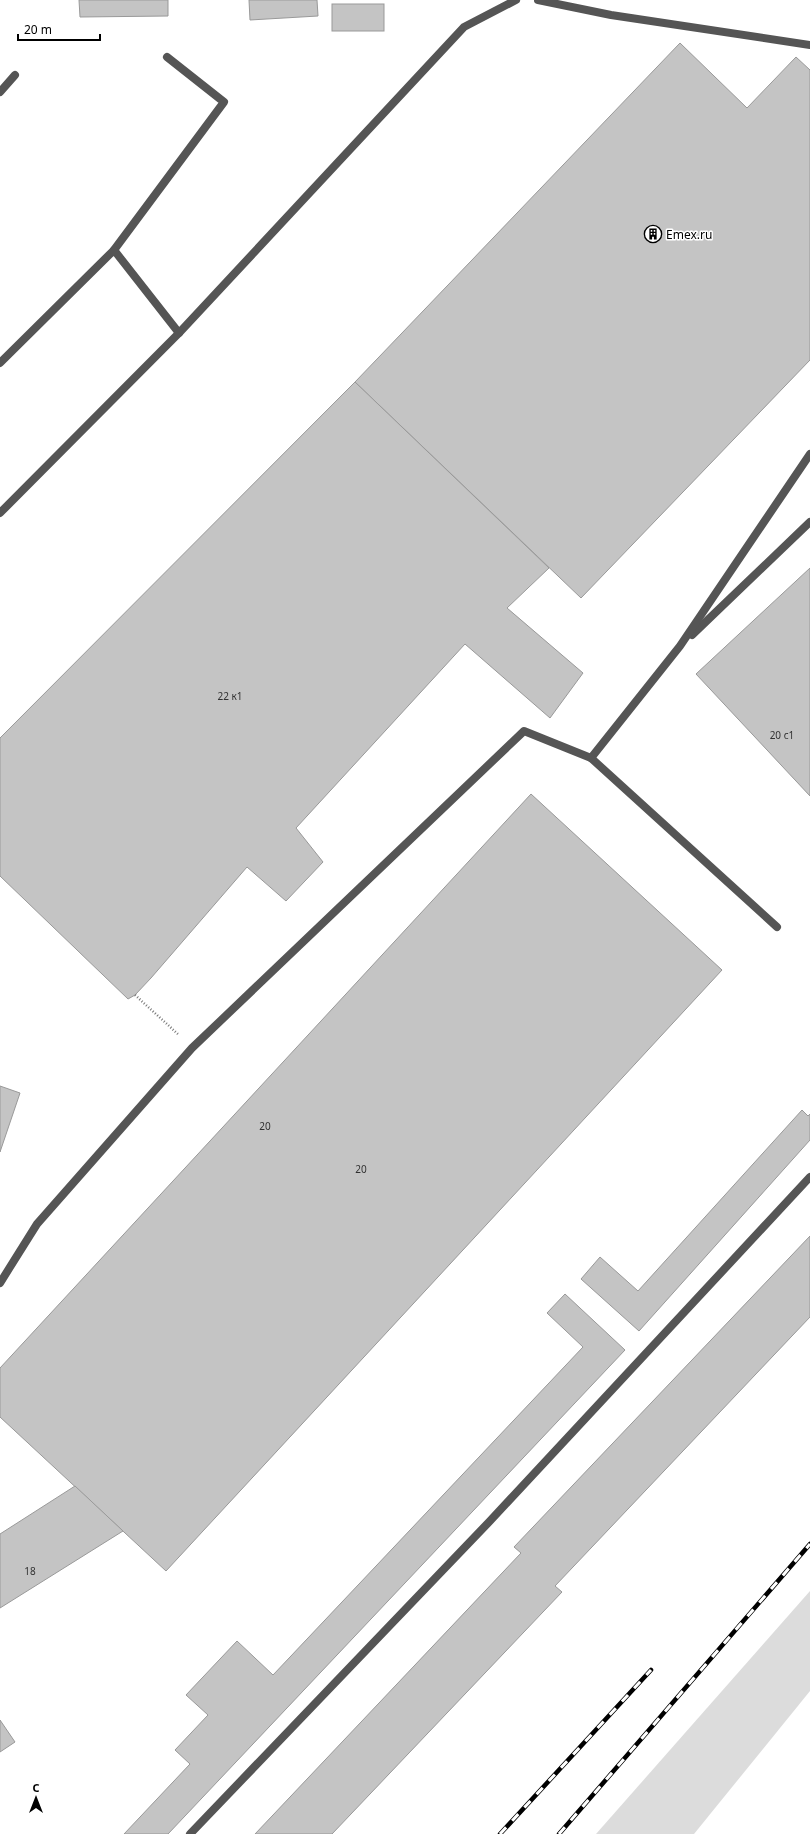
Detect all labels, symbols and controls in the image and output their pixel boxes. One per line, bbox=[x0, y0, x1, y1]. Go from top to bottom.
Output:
scale bar bbox=[18, 16, 100, 42]
text: 20 m bbox=[24, 21, 52, 38]
building icon: Emex.ru bbox=[643, 224, 663, 244]
place label: Emex.ru bbox=[666, 226, 712, 243]
house number: 22 к1 bbox=[217, 689, 243, 703]
house number: 20 с1 bbox=[770, 728, 794, 742]
house number: 20 bbox=[259, 1119, 271, 1133]
house number: 20 bbox=[355, 1162, 367, 1176]
house number: 18 bbox=[24, 1564, 36, 1578]
north arrow bbox=[16, 1778, 56, 1818]
text: С bbox=[32, 1780, 40, 1795]

